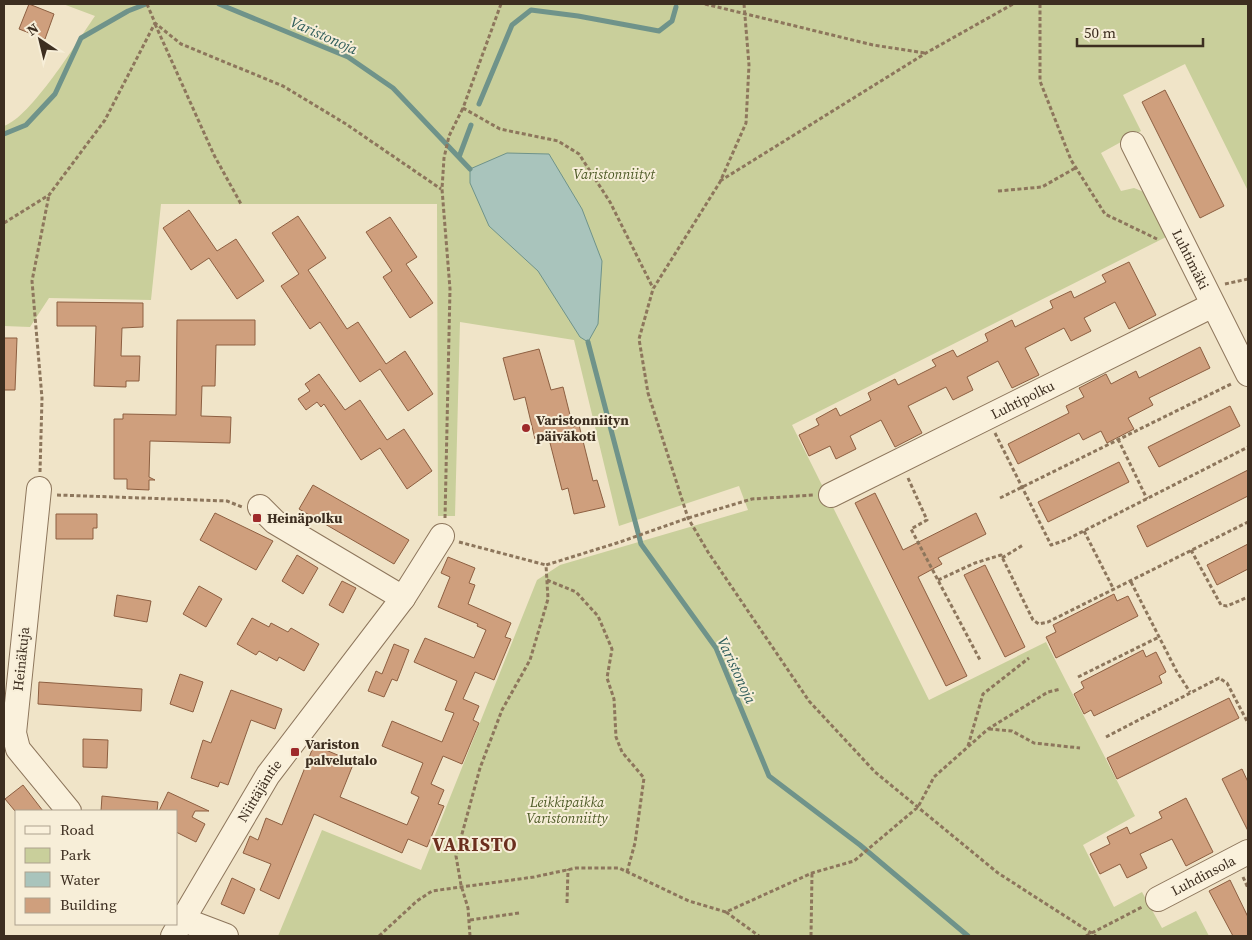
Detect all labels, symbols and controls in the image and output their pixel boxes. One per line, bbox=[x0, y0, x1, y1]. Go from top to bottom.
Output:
water label: Varistonoja bbox=[287, 11, 361, 59]
north arrow bbox=[15, 15, 65, 65]
scale bar bbox=[1077, 15, 1203, 47]
text: N bbox=[23, 18, 42, 40]
text: 50 m bbox=[1084, 22, 1116, 43]
park label: Varistonniityt bbox=[573, 164, 656, 184]
street label: Luhtimäki bbox=[1167, 226, 1214, 293]
street label: Luhtipolku bbox=[987, 375, 1058, 424]
place label: Varistonniityn päiväkoti bbox=[536, 410, 629, 446]
marker: Varistonniityn päiväkoti bbox=[520, 422, 532, 434]
place label: Heinäpolku bbox=[267, 508, 343, 528]
marker: Heinäpolku bbox=[251, 512, 263, 524]
street label: Heinäkuja bbox=[8, 625, 34, 692]
water label: Varistonoja bbox=[712, 633, 762, 707]
place label: Variston palvelutalo bbox=[305, 734, 377, 770]
marker: Variston palvelutalo bbox=[289, 746, 301, 758]
street label: Niittäjäntie bbox=[232, 755, 286, 826]
park label: Leikkipaikka Varistonniitty bbox=[526, 792, 608, 828]
legend bbox=[15, 810, 178, 925]
text: Road bbox=[60, 819, 94, 840]
district label: VARISTO bbox=[432, 831, 518, 857]
text: Park bbox=[60, 844, 92, 865]
street label: Luhdinsola bbox=[1168, 850, 1240, 900]
text: Water bbox=[60, 869, 101, 890]
text: Building bbox=[60, 894, 117, 915]

